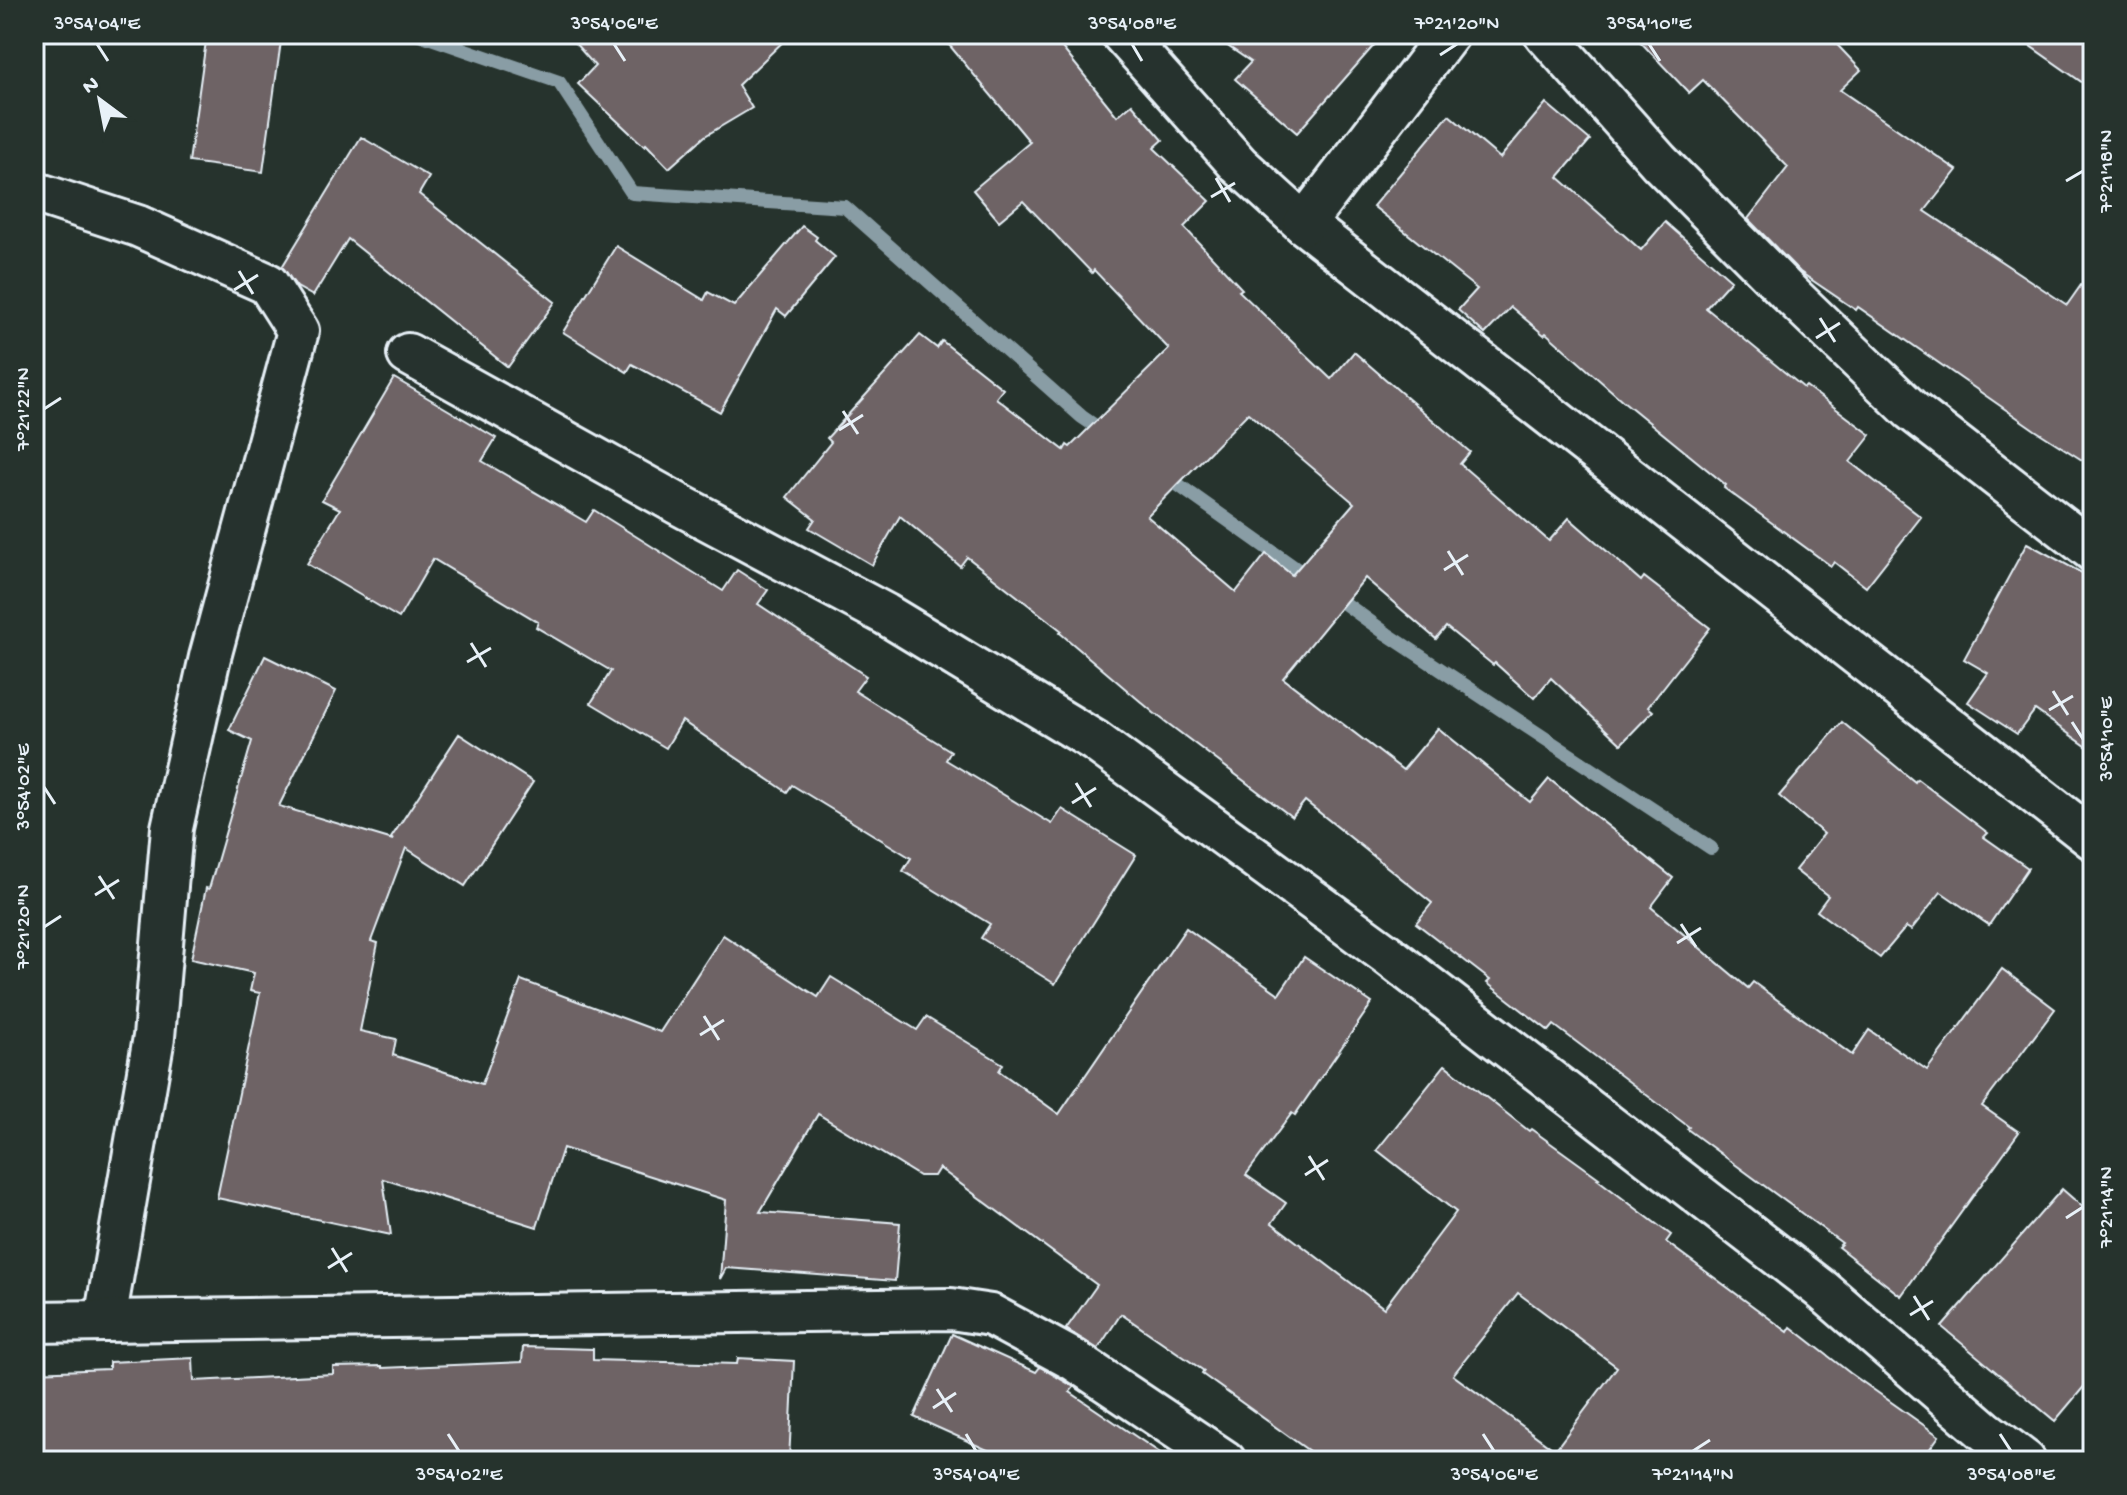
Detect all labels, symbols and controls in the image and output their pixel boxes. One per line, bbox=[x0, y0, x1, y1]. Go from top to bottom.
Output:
text: 3°54'04"E bbox=[53, 14, 142, 37]
text: 3°54'06"E bbox=[570, 14, 659, 37]
text: 3°54'08"E bbox=[1087, 14, 1177, 37]
text: 7°21'20"N bbox=[1414, 14, 1499, 37]
text: 3°54'10"E bbox=[1606, 14, 1693, 37]
north arrow bbox=[60, 60, 140, 140]
text: N bbox=[79, 72, 105, 101]
text: 7°21'18"N bbox=[2097, 130, 2120, 213]
text: 7°21'22"N bbox=[14, 367, 37, 452]
text: 3°54'10"E bbox=[2097, 695, 2120, 782]
text: 3°54'02"E bbox=[14, 742, 37, 831]
text: 7°21'20"N bbox=[14, 885, 37, 970]
text: 7°21'14"N bbox=[2097, 1166, 2120, 1249]
text: 3°54'02"E bbox=[415, 1465, 504, 1488]
text: 3°54'04"E bbox=[932, 1465, 1021, 1488]
text: 3°54'06"E bbox=[1450, 1465, 1539, 1488]
text: 7°21'14"N bbox=[1651, 1465, 1734, 1488]
text: 3°54'08"E bbox=[1966, 1465, 2056, 1488]

